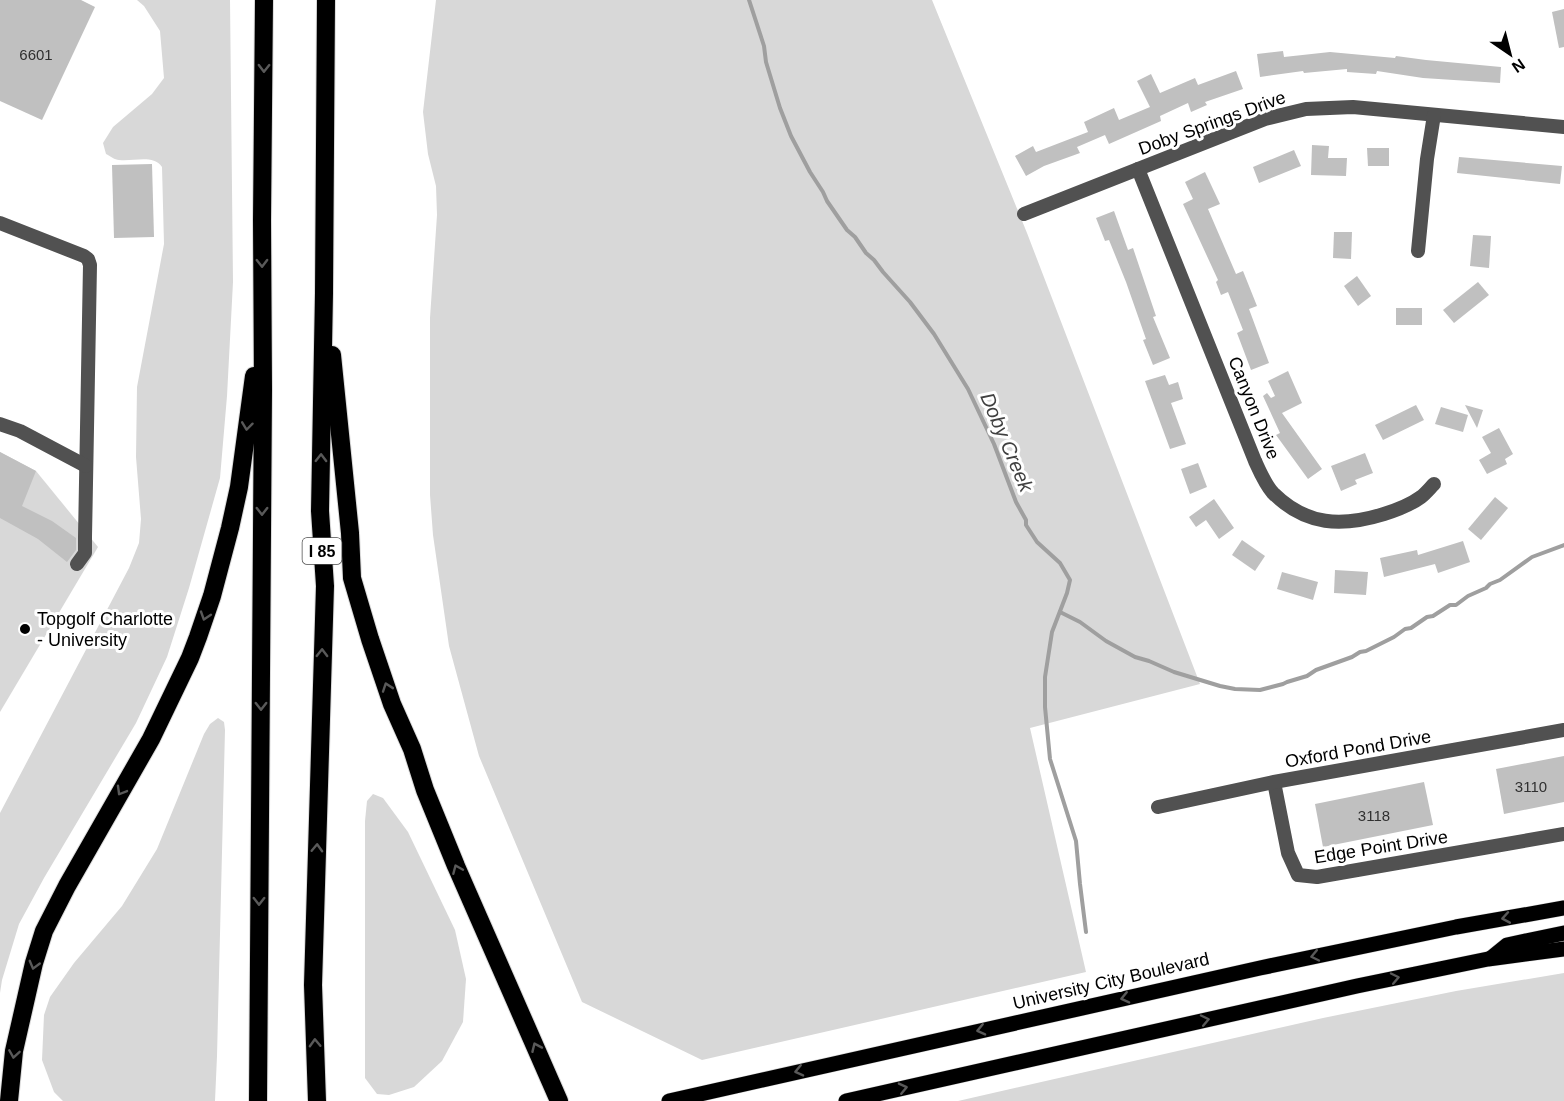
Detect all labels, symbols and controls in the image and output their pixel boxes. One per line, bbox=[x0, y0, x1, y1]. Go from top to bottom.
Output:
north arrow bbox=[1480, 24, 1540, 84]
house number: 6601 bbox=[19, 46, 53, 63]
text: N bbox=[1509, 56, 1528, 76]
one-way arrow bbox=[258, 63, 270, 72]
street label: Doby Springs Drive bbox=[1136, 87, 1288, 159]
one-way arrow bbox=[256, 258, 268, 267]
street label: Canyon Drive bbox=[1224, 354, 1284, 462]
water label: Doby Creek bbox=[976, 389, 1038, 496]
one-way arrow bbox=[241, 421, 254, 431]
one-way arrow bbox=[315, 453, 327, 462]
one-way arrow bbox=[256, 507, 268, 516]
road number: I 85 bbox=[302, 538, 342, 564]
place label: Topgolf Charlotte - University bbox=[37, 609, 173, 650]
one-way arrow bbox=[200, 610, 212, 621]
marker: Topgolf Charlotte - University bbox=[18, 622, 32, 636]
one-way arrow bbox=[316, 648, 328, 657]
one-way arrow bbox=[381, 682, 394, 693]
one-way arrow bbox=[255, 702, 267, 711]
street label: Oxford Pond Drive bbox=[1283, 726, 1433, 772]
house number: 3110 bbox=[1515, 778, 1547, 795]
one-way arrow bbox=[116, 785, 128, 795]
house number: 3118 bbox=[1358, 807, 1390, 824]
street label: Edge Point Drive bbox=[1313, 827, 1449, 867]
one-way arrow bbox=[311, 843, 324, 852]
one-way arrow bbox=[452, 864, 464, 875]
one-way arrow bbox=[253, 897, 265, 906]
one-way arrow bbox=[1502, 911, 1512, 924]
street label: University City Boulevard bbox=[1011, 949, 1211, 1013]
one-way arrow bbox=[1310, 949, 1320, 962]
one-way arrow bbox=[28, 960, 41, 970]
one-way arrow bbox=[1390, 973, 1400, 986]
one-way arrow bbox=[1120, 990, 1130, 1003]
one-way arrow bbox=[1199, 1014, 1209, 1027]
one-way arrow bbox=[976, 1023, 986, 1036]
one-way arrow bbox=[308, 1038, 321, 1047]
one-way arrow bbox=[531, 1043, 543, 1054]
one-way arrow bbox=[9, 1050, 21, 1059]
one-way arrow bbox=[794, 1064, 804, 1077]
one-way arrow bbox=[898, 1082, 908, 1095]

